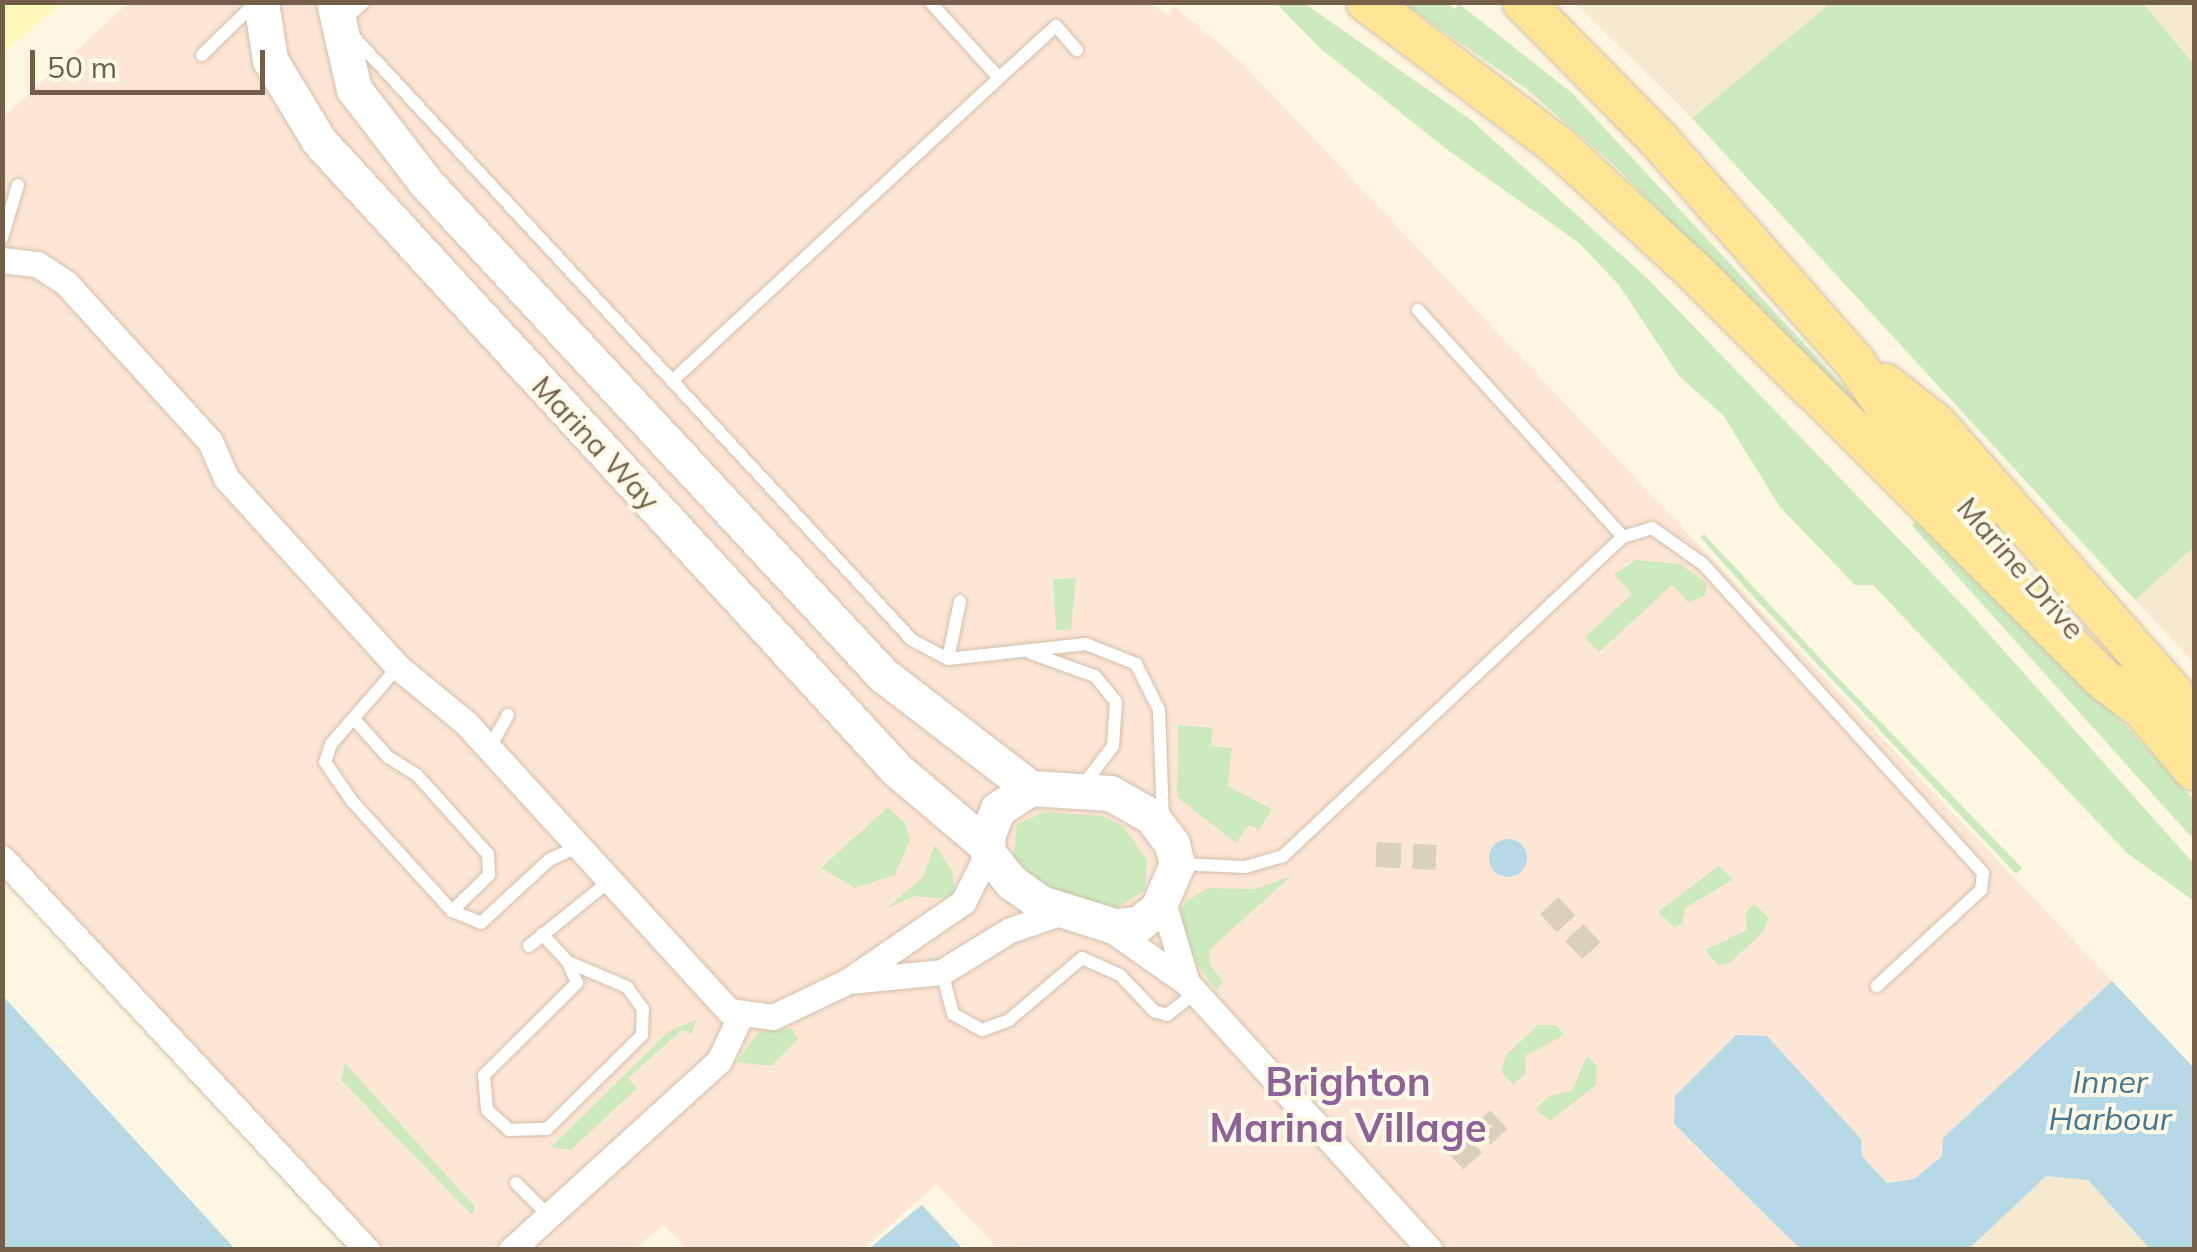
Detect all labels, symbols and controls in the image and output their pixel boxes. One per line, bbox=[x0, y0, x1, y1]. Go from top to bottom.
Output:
scale bar bbox=[35, 30, 270, 92]
text: 50 m bbox=[47, 48, 117, 86]
street label: Marina Way bbox=[525, 368, 667, 518]
street label: Marine Drive bbox=[1950, 490, 2092, 646]
district label: Brighton Marina Village bbox=[1209, 1057, 1487, 1151]
water label: Inner Harbour bbox=[2049, 1063, 2171, 1138]

